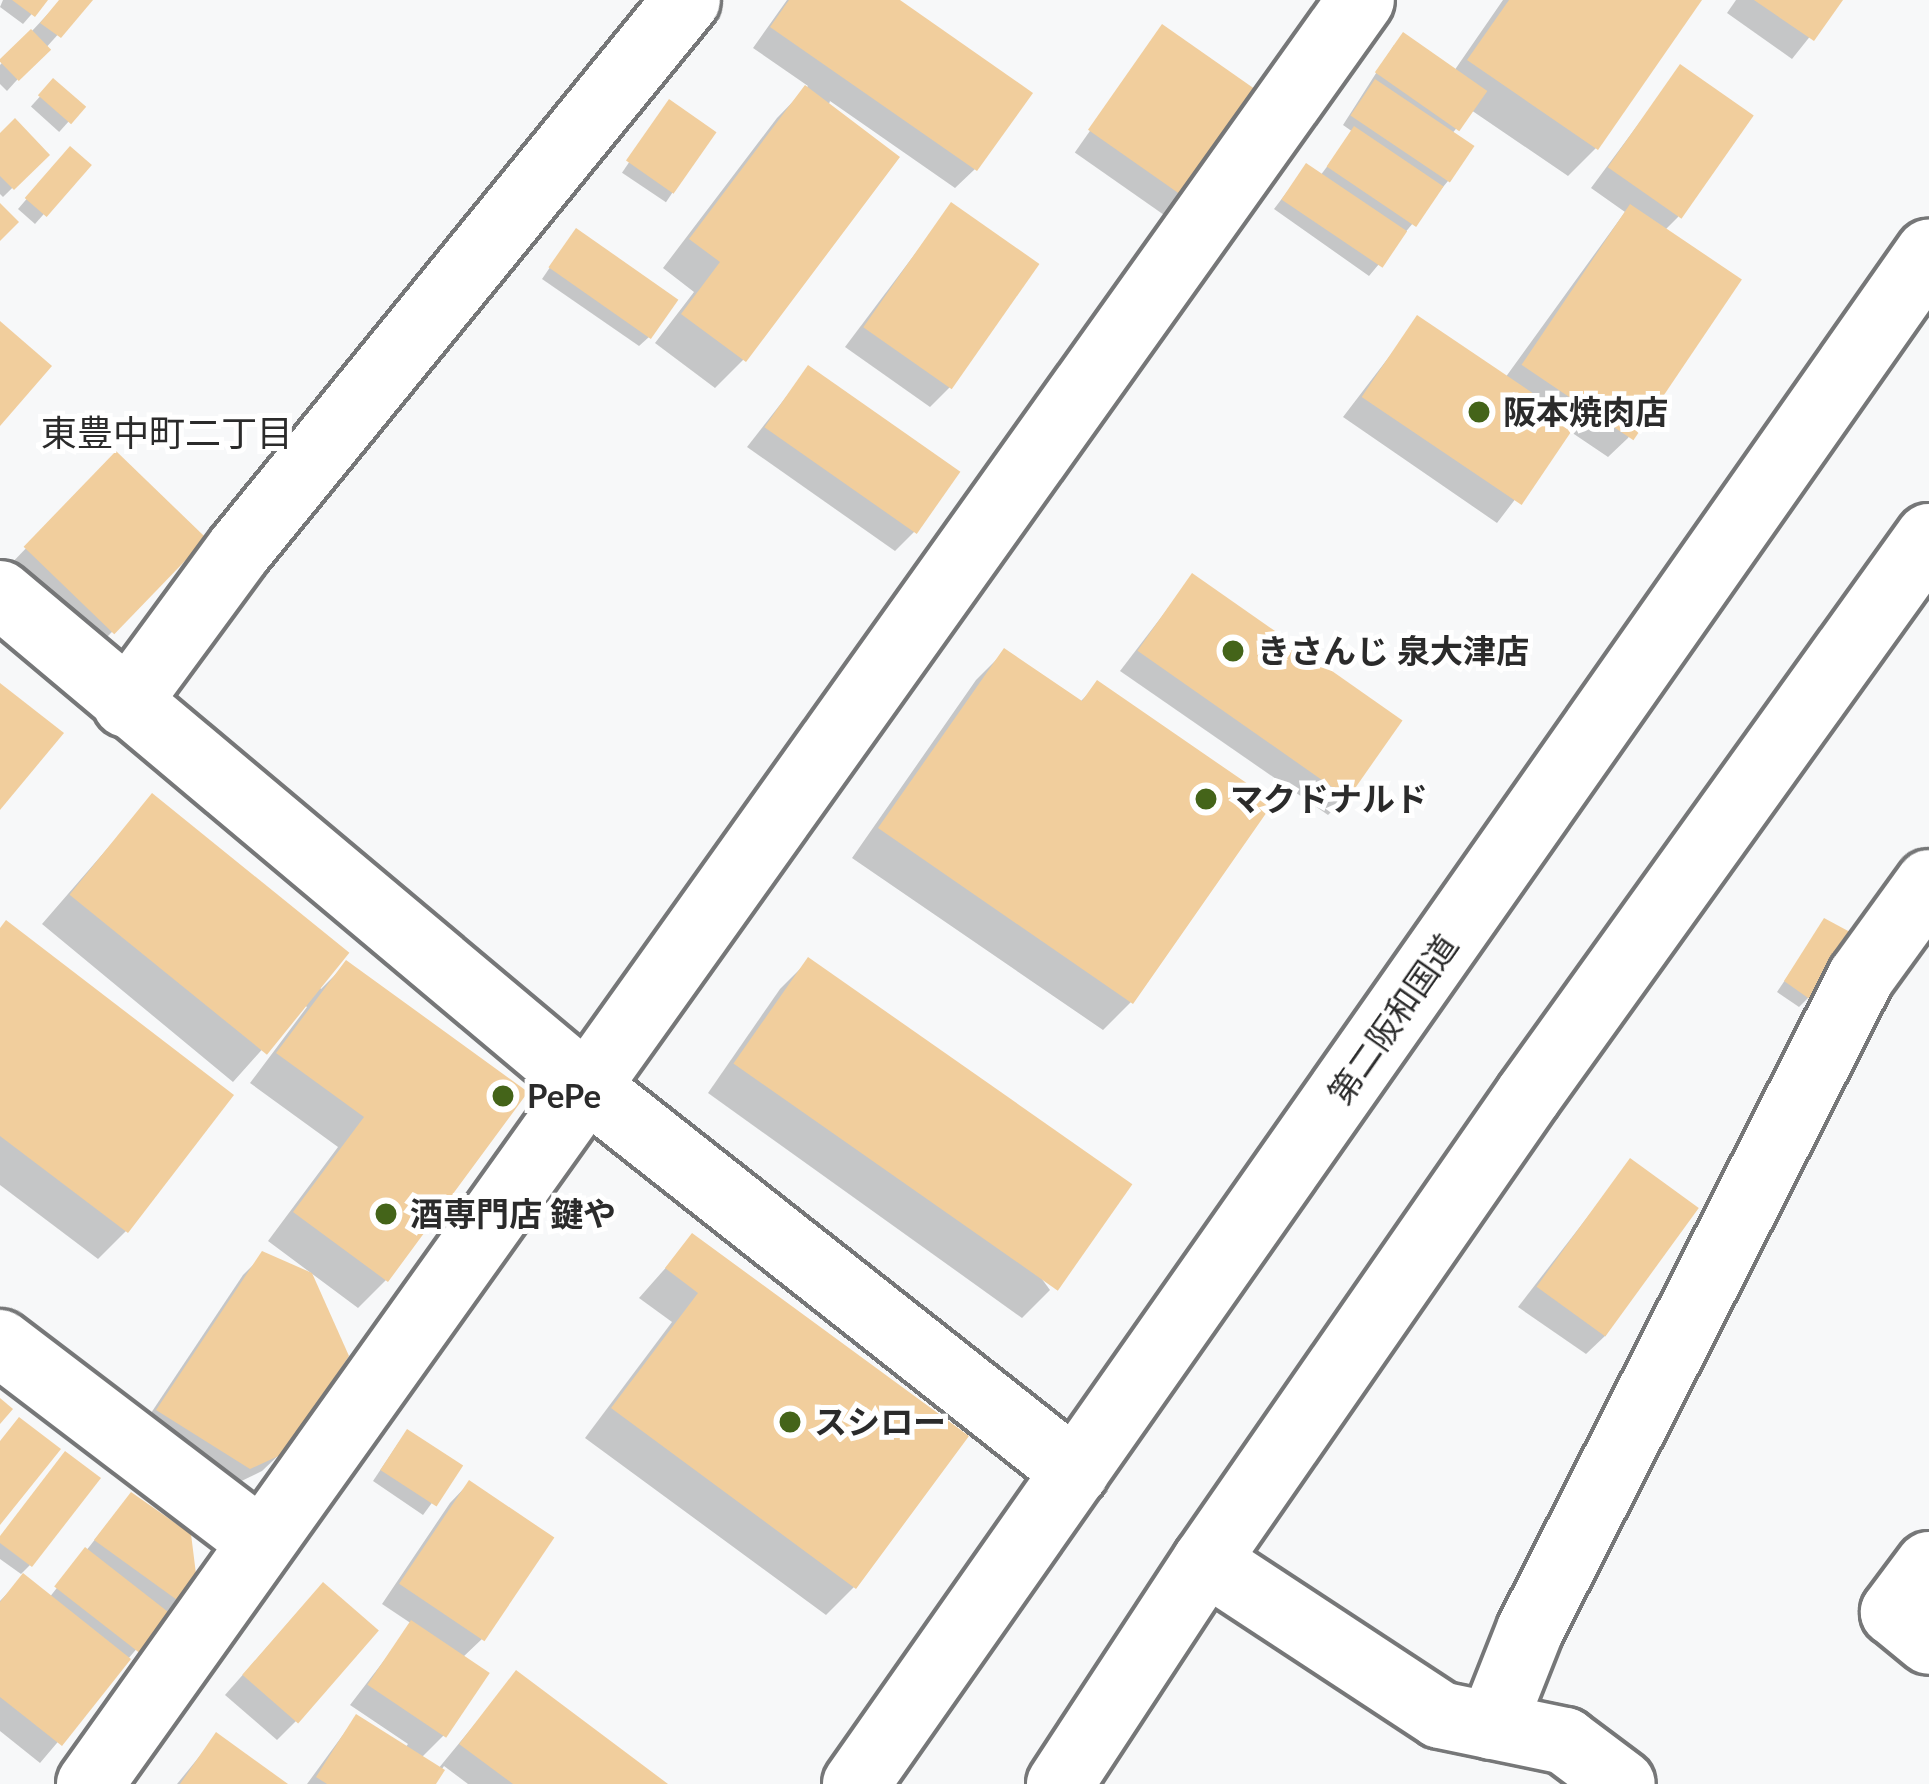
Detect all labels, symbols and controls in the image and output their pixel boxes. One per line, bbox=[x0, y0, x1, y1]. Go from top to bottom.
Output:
place label: 阪本焼肉店 bbox=[1503, 392, 1668, 432]
marker: 阪本焼肉店 bbox=[1466, 399, 1492, 425]
district label: 東豊中町二丁目 bbox=[41, 411, 293, 455]
place label: きさんじ 泉大津店 bbox=[1257, 631, 1529, 671]
marker: きさんじ 泉大津店 bbox=[1220, 638, 1246, 664]
place label: マクドナルド bbox=[1230, 779, 1428, 819]
marker: マクドナルド bbox=[1193, 786, 1219, 812]
street label: 第二阪和国道 bbox=[1320, 927, 1466, 1111]
place label: PePe bbox=[527, 1076, 601, 1116]
marker: PePe bbox=[490, 1083, 516, 1109]
place label: 酒専門店 鍵や bbox=[410, 1194, 616, 1234]
marker: 酒専門店 鍵や bbox=[373, 1201, 399, 1227]
place label: スシロー bbox=[814, 1402, 946, 1442]
marker: スシロー bbox=[777, 1409, 803, 1435]

